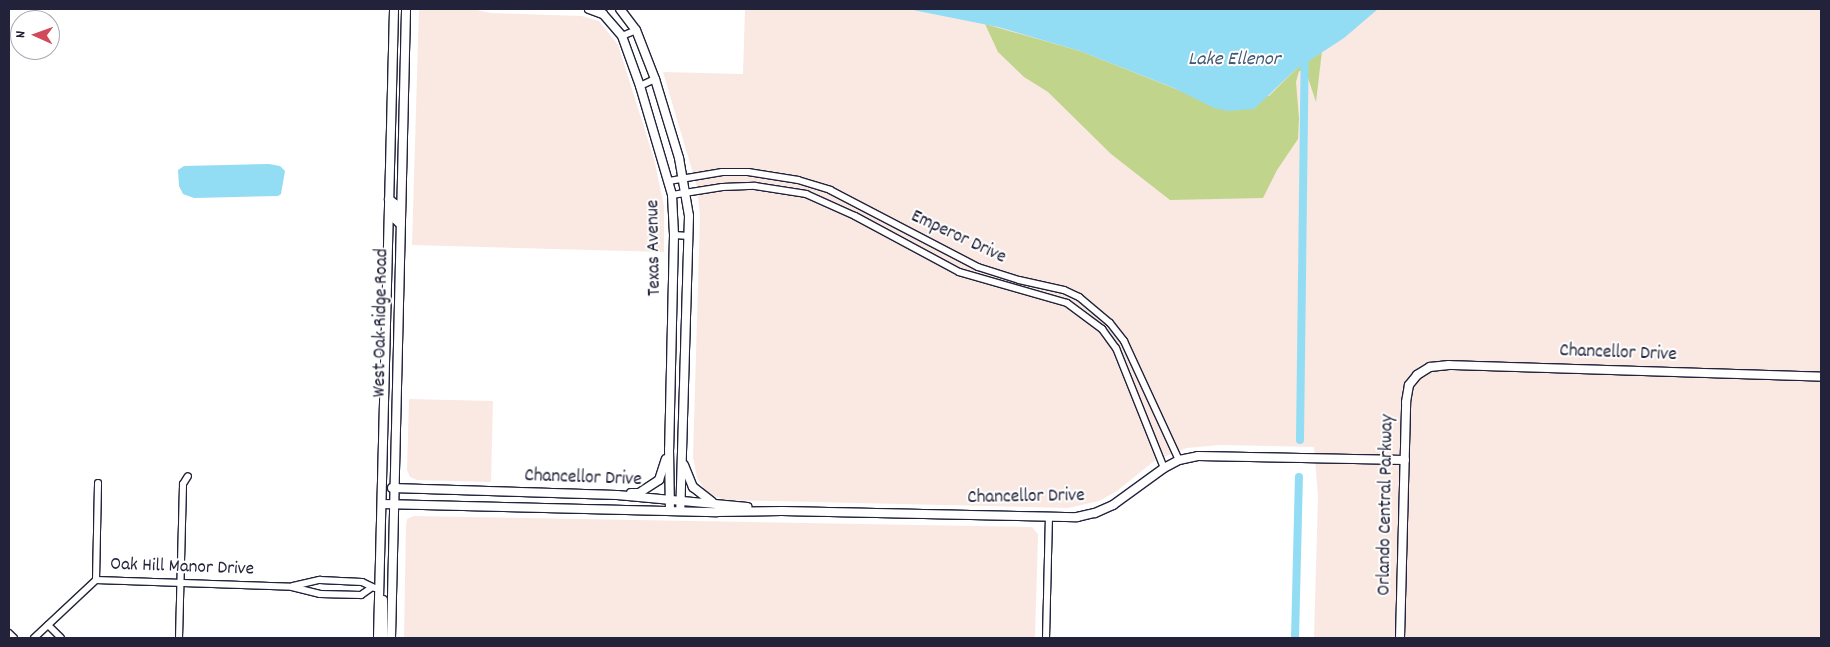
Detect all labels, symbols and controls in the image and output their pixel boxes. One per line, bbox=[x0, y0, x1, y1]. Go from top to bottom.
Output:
north arrow bbox=[10, 10, 60, 60]
text: N bbox=[11, 31, 31, 38]
water label: Lake Ellenor bbox=[1188, 48, 1280, 72]
street label: Texas Avenue bbox=[643, 200, 667, 296]
street label: Emperor Drive bbox=[907, 206, 1009, 270]
street label: West Oak Ridge Road bbox=[369, 248, 395, 398]
street label: Chancellor Drive bbox=[1559, 341, 1677, 367]
street label: Orlando Central Parkway bbox=[1374, 414, 1400, 596]
street label: Chancellor Drive bbox=[524, 466, 642, 492]
street label: Chancellor Drive bbox=[967, 486, 1085, 510]
street label: Oak Hill Manor Drive bbox=[110, 554, 254, 582]

